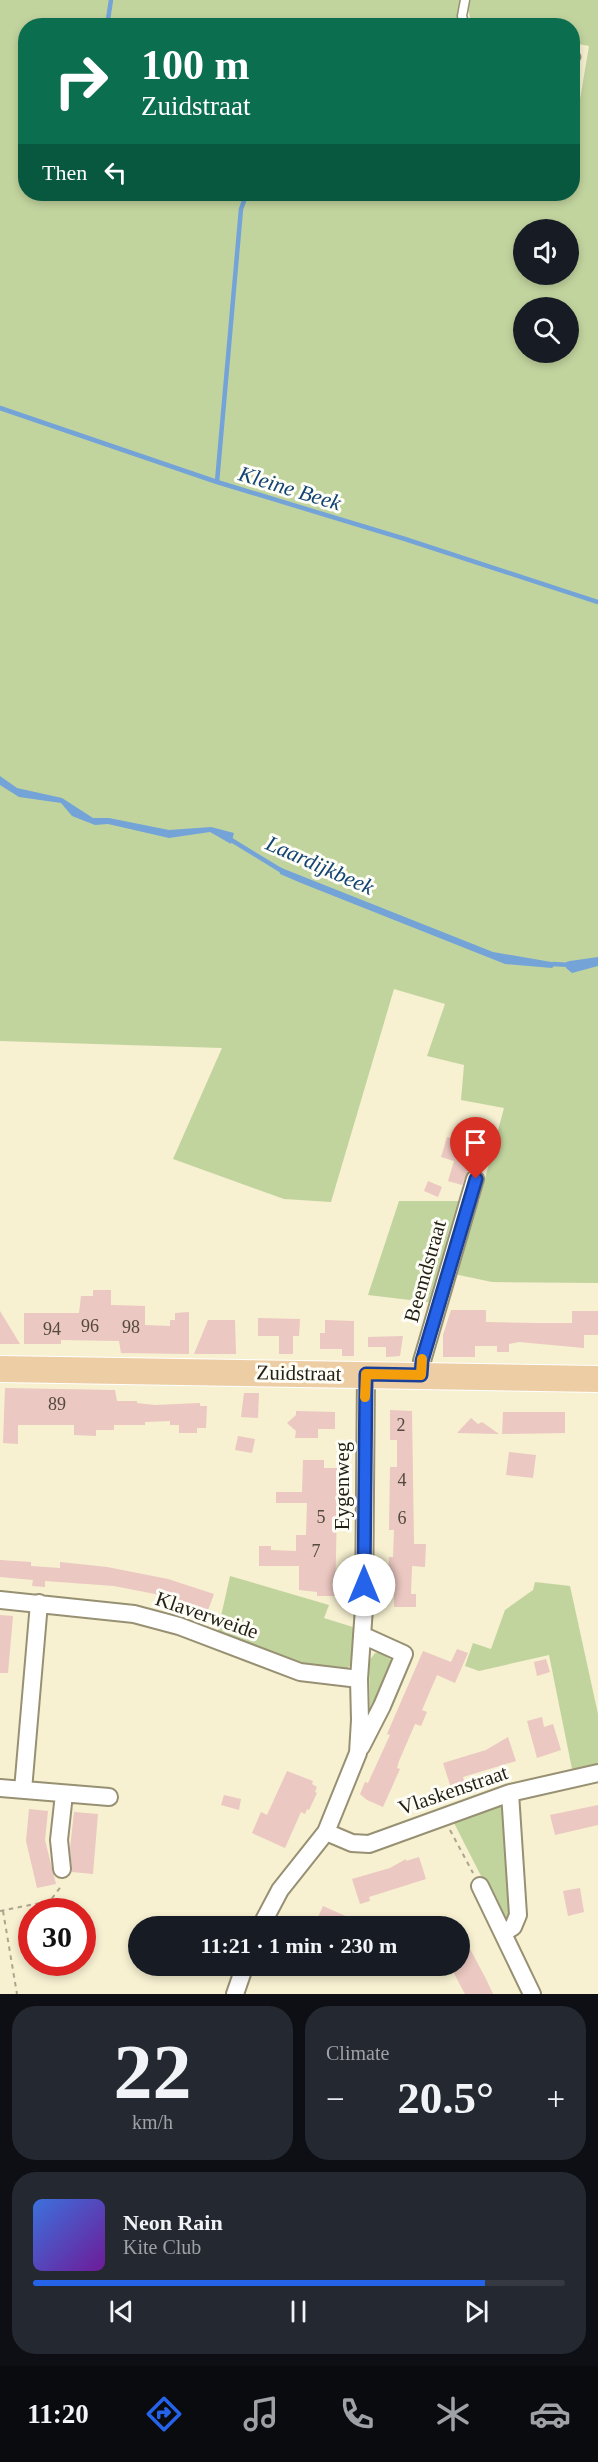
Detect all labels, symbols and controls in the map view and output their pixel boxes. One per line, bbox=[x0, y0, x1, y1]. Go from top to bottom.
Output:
icon: right bbox=[42, 42, 120, 120]
text: 100 m bbox=[141, 42, 250, 88]
text: Zuidstraat bbox=[141, 91, 250, 121]
icon: left bbox=[99, 156, 132, 189]
text: Then bbox=[42, 160, 87, 185]
map controls bbox=[513, 219, 579, 363]
button: sound bbox=[513, 219, 579, 285]
button: search bbox=[513, 297, 579, 363]
water label: Kleine Beek bbox=[235, 460, 345, 516]
water label: Laardijkbeek bbox=[261, 830, 379, 900]
pin bbox=[450, 1117, 501, 1179]
icon: arrive bbox=[459, 1126, 492, 1159]
street label: Beemdstraat bbox=[399, 1217, 451, 1325]
house number: 96 bbox=[81, 1316, 99, 1336]
house number: 98 bbox=[122, 1317, 140, 1337]
house number: 94 bbox=[43, 1319, 61, 1339]
street label: Zuidstraat bbox=[256, 1360, 342, 1386]
house number: 89 bbox=[48, 1394, 66, 1414]
house number: 2 bbox=[397, 1415, 406, 1435]
street label: Eygenweg bbox=[330, 1441, 354, 1530]
house number: 4 bbox=[398, 1470, 407, 1490]
house number: 5 bbox=[317, 1507, 326, 1527]
house number: 6 bbox=[398, 1508, 407, 1528]
house number: 7 bbox=[312, 1541, 321, 1561]
position arrow bbox=[332, 1553, 396, 1617]
street label: Klaverweide bbox=[152, 1586, 262, 1644]
street label: Vlaskenstraat bbox=[395, 1760, 511, 1820]
speed limit sign: 30 bbox=[18, 1898, 96, 1976]
text: 11:21 · 1 min · 230 m bbox=[201, 1933, 397, 1958]
text: 22 bbox=[114, 2028, 192, 2115]
text: Climate bbox=[326, 2042, 389, 2064]
text: 20.5° bbox=[397, 2073, 494, 2123]
text: − bbox=[326, 2081, 345, 2117]
text: + bbox=[546, 2081, 565, 2117]
text: km/h bbox=[132, 2111, 173, 2133]
text: Neon Rain bbox=[123, 2210, 223, 2235]
text: Kite Club bbox=[123, 2236, 201, 2258]
icon: previous bbox=[105, 2295, 138, 2328]
icon: pause bbox=[282, 2295, 315, 2328]
icon: next bbox=[460, 2295, 493, 2328]
icon: directions bbox=[143, 2393, 185, 2435]
icon: music bbox=[240, 2393, 282, 2435]
icon: phone bbox=[336, 2393, 378, 2435]
icon: climate bbox=[432, 2393, 474, 2435]
icon: car bbox=[529, 2393, 571, 2435]
text: 11:20 bbox=[27, 2399, 89, 2429]

